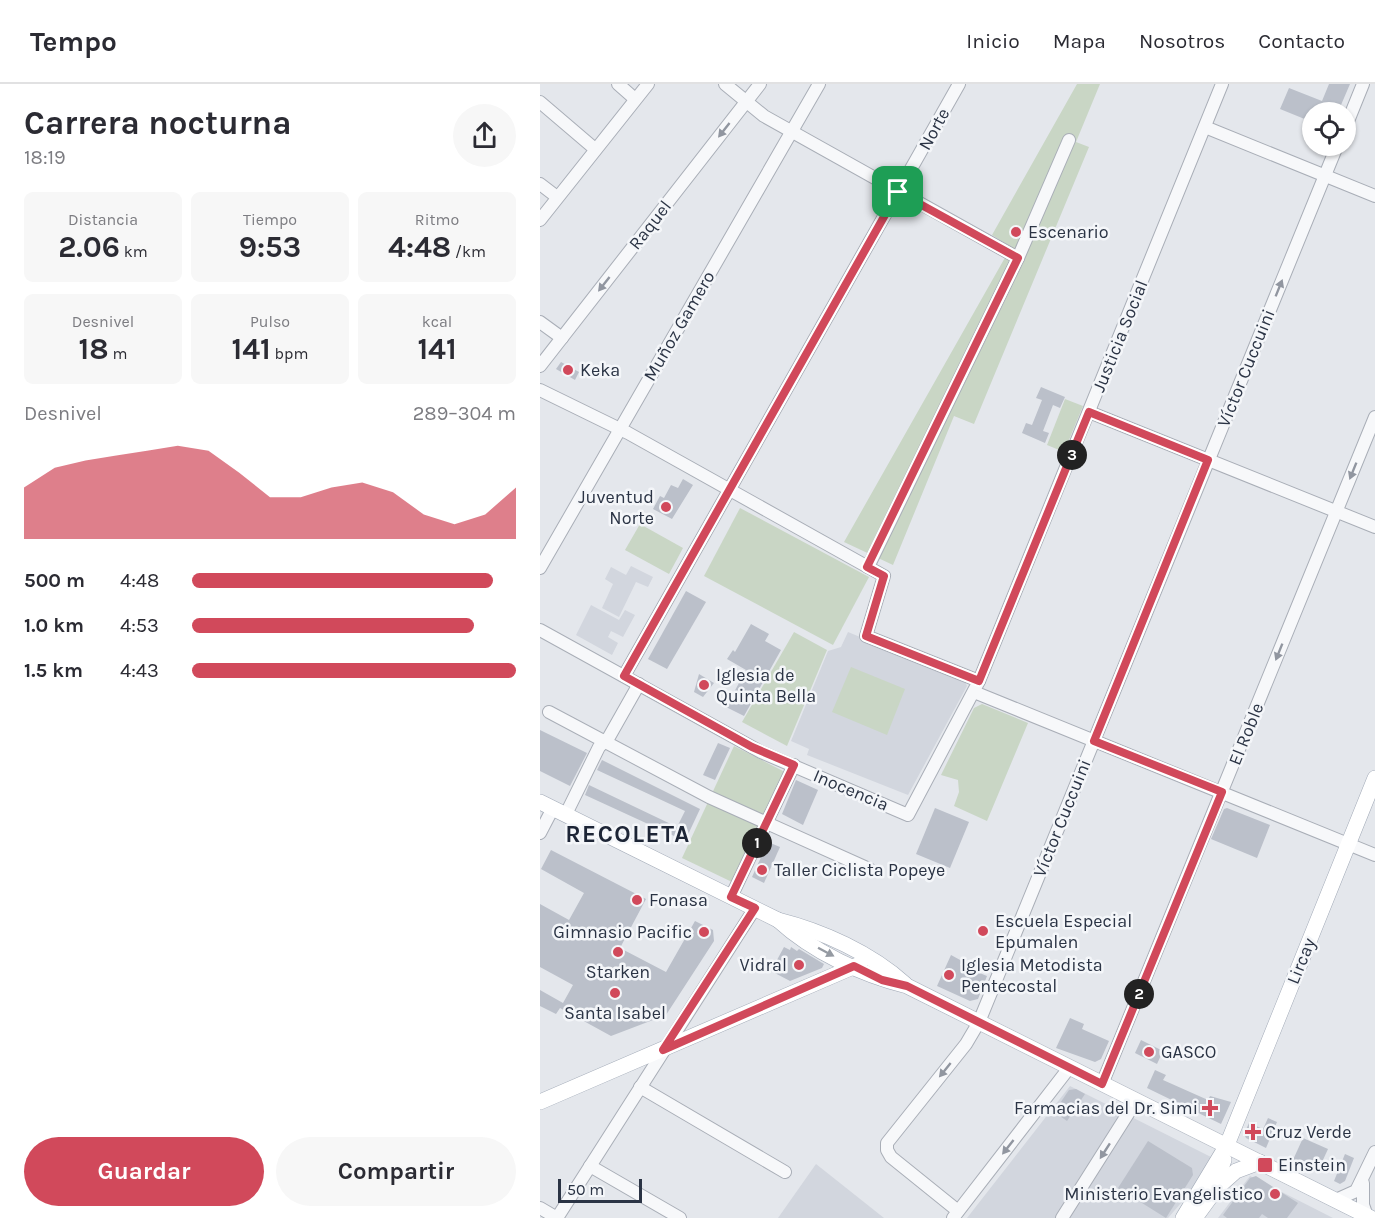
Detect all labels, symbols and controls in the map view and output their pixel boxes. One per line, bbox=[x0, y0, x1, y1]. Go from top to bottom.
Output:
text: Tempo bbox=[30, 25, 117, 58]
text: Inicio bbox=[966, 29, 1020, 53]
text: Mapa bbox=[1053, 29, 1106, 53]
text: Nosotros bbox=[1139, 29, 1225, 53]
text: Contacto bbox=[1258, 29, 1345, 53]
map controls bbox=[1302, 102, 1356, 156]
button: locate bbox=[1302, 102, 1356, 156]
text: Carrera nocturna bbox=[24, 104, 291, 142]
button: share bbox=[453, 104, 516, 167]
street label: Norte bbox=[914, 104, 954, 154]
one-way arrow bbox=[717, 122, 730, 138]
text: 18:19 bbox=[24, 146, 66, 169]
pin bbox=[872, 166, 923, 217]
icon: arrive bbox=[881, 175, 914, 208]
street label: Raquel bbox=[624, 196, 676, 254]
text: Distancia bbox=[68, 210, 138, 229]
text: Tiempo bbox=[243, 210, 297, 229]
text: Ritmo bbox=[415, 210, 459, 229]
place label: Escenario bbox=[1028, 221, 1109, 243]
marker: Escenario bbox=[1009, 225, 1023, 239]
text: 2.06 bbox=[58, 229, 120, 265]
text: 9:53 bbox=[239, 229, 301, 265]
text: 4:48 bbox=[388, 229, 451, 265]
text: km bbox=[120, 242, 148, 261]
text: /km bbox=[451, 242, 486, 261]
street label: Muñoz Gamero bbox=[639, 267, 719, 385]
one-way arrow bbox=[597, 276, 610, 292]
street label: Justicia Social bbox=[1088, 277, 1152, 395]
one-way arrow bbox=[1274, 278, 1284, 296]
street label: Víctor Cuccuini bbox=[1212, 306, 1280, 430]
text: Desnivel bbox=[72, 312, 134, 331]
text: Pulso bbox=[250, 312, 290, 331]
text: kcal bbox=[422, 312, 452, 331]
text: 18 bbox=[79, 331, 109, 367]
text: 141 bbox=[232, 331, 271, 367]
text: 141 bbox=[417, 331, 457, 367]
text: m bbox=[109, 344, 127, 363]
text: bpm bbox=[271, 344, 308, 363]
place label: Keka bbox=[580, 359, 620, 381]
marker: Keka bbox=[561, 363, 575, 377]
text: Desnivel bbox=[24, 402, 102, 425]
text: 289–304 m bbox=[413, 402, 516, 425]
pin: 3 bbox=[1057, 440, 1087, 470]
text: 3 bbox=[1067, 445, 1077, 464]
one-way arrow bbox=[1348, 462, 1357, 480]
place label: Juventud Norte bbox=[578, 486, 654, 529]
marker: Juventud Norte bbox=[659, 500, 673, 514]
text: 500 m bbox=[24, 569, 85, 592]
text: 4:48 bbox=[120, 569, 159, 592]
text: 1.0 km bbox=[24, 614, 84, 637]
text: 4:53 bbox=[120, 614, 159, 637]
one-way arrow bbox=[1274, 643, 1284, 661]
text: 1.5 km bbox=[24, 659, 83, 682]
text: 4:43 bbox=[120, 659, 159, 682]
place label: Iglesia de Quinta Bella bbox=[716, 664, 816, 707]
marker: Iglesia de Quinta Bella bbox=[697, 678, 711, 692]
street label: El Roble bbox=[1224, 700, 1268, 768]
street label: Víctor Cuccuini bbox=[1028, 756, 1096, 880]
street label: Inocencia bbox=[810, 764, 892, 816]
district label: RECOLETA bbox=[565, 820, 691, 848]
pin: 1 bbox=[742, 828, 772, 858]
text: 1 bbox=[754, 833, 760, 852]
place label: Taller Ciclista Popeye bbox=[774, 859, 945, 881]
marker: Taller Ciclista Popeye bbox=[755, 863, 769, 877]
place label: Fonasa bbox=[649, 889, 708, 911]
marker: Fonasa bbox=[630, 893, 644, 907]
place label: Escuela Especial Epumalen bbox=[995, 910, 1132, 953]
place label: Gimnasio Pacific bbox=[553, 921, 692, 943]
marker: Escuela Especial Epumalen bbox=[976, 924, 990, 938]
marker: Gimnasio Pacific bbox=[697, 925, 711, 939]
street label: Lircay bbox=[1282, 934, 1320, 987]
marker: Starken bbox=[611, 945, 625, 959]
one-way arrow bbox=[818, 947, 835, 957]
place label: Vidral bbox=[739, 954, 787, 976]
place label: Iglesia Metodista Pentecostal bbox=[961, 954, 1103, 997]
marker: Vidral bbox=[792, 958, 806, 972]
place label: Starken bbox=[586, 961, 650, 983]
marker: Iglesia Metodista Pentecostal bbox=[942, 968, 956, 982]
pin: 2 bbox=[1124, 979, 1154, 1009]
text: 2 bbox=[1134, 984, 1144, 1003]
marker: Santa Isabel bbox=[608, 986, 622, 1000]
place label: Santa Isabel bbox=[564, 1002, 666, 1024]
place label: GASCO bbox=[1161, 1041, 1216, 1063]
marker: GASCO bbox=[1142, 1045, 1156, 1059]
one-way arrow bbox=[939, 1062, 952, 1078]
place label: Farmacias del Dr. Simi bbox=[1014, 1097, 1198, 1119]
marker: Farmacias del Dr. Simi bbox=[1203, 1101, 1217, 1115]
place label: Cruz Verde bbox=[1265, 1121, 1351, 1143]
marker: Cruz Verde bbox=[1246, 1125, 1260, 1139]
button: Guardar bbox=[24, 1137, 264, 1206]
button: Compartir bbox=[276, 1137, 516, 1206]
one-way arrow bbox=[1002, 1140, 1014, 1155]
one-way arrow bbox=[1099, 1143, 1110, 1159]
place label: Einstein bbox=[1278, 1154, 1346, 1176]
marker: Einstein bbox=[1256, 1156, 1274, 1174]
scale bar bbox=[558, 1176, 642, 1204]
text: 50 m bbox=[567, 1180, 604, 1199]
place label: Ministerio Evangelistico bbox=[1064, 1183, 1263, 1205]
marker: Ministerio Evangelistico bbox=[1268, 1187, 1282, 1201]

